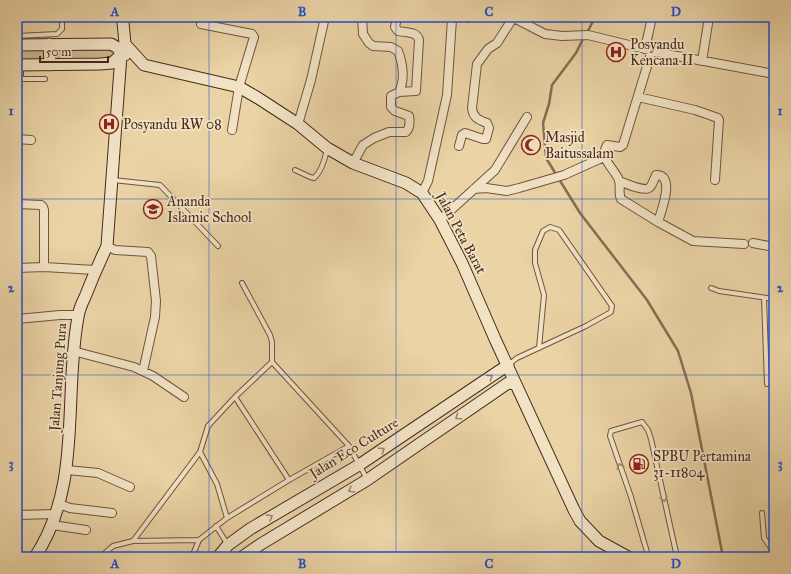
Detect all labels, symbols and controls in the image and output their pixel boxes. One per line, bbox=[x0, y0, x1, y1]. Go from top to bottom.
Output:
text: A bbox=[110, 4, 120, 20]
text: B bbox=[298, 4, 307, 20]
text: C bbox=[485, 4, 494, 20]
text: D bbox=[671, 4, 681, 20]
place label: Posyandu Kencana II bbox=[630, 36, 694, 69]
scale bar bbox=[40, 38, 108, 64]
hospital icon: Posyandu Kencana II bbox=[605, 41, 627, 63]
text: 50 m bbox=[46, 45, 71, 59]
text: 1 bbox=[8, 103, 14, 119]
text: 1 bbox=[777, 103, 783, 119]
hospital icon: Posyandu RW 08 bbox=[98, 113, 120, 135]
place label: Posyandu RW 08 bbox=[123, 116, 222, 133]
place label: Masjid Baitussalam bbox=[545, 129, 614, 162]
mosque icon: Masjid Baitussalam bbox=[520, 134, 542, 156]
street label: Jalan Peta Barat bbox=[430, 187, 490, 277]
place label: Ananda Islamic School bbox=[166, 193, 252, 226]
school or university icon: Ananda Islamic School bbox=[142, 198, 164, 220]
text: 2 bbox=[8, 280, 15, 296]
text: 2 bbox=[777, 280, 784, 296]
street label: Jalan Tanjung Pura bbox=[46, 322, 71, 434]
one-way arrow bbox=[485, 375, 492, 382]
one-way arrow bbox=[456, 412, 463, 419]
street label: Jalan Eco Culture bbox=[305, 414, 402, 484]
one-way arrow bbox=[378, 447, 385, 455]
place label: SPBU Pertamina 31-11804 bbox=[653, 448, 751, 481]
fuel station icon: SPBU Pertamina 31-11804 bbox=[628, 453, 650, 475]
text: 3 bbox=[8, 456, 14, 472]
text: 3 bbox=[777, 456, 783, 472]
one-way arrow bbox=[617, 463, 625, 470]
one-way arrow bbox=[348, 485, 355, 492]
one-way arrow bbox=[659, 496, 667, 503]
one-way arrow bbox=[266, 514, 273, 521]
text: A bbox=[110, 556, 120, 572]
text: B bbox=[298, 556, 307, 572]
text: C bbox=[485, 556, 494, 572]
text: D bbox=[671, 556, 681, 572]

